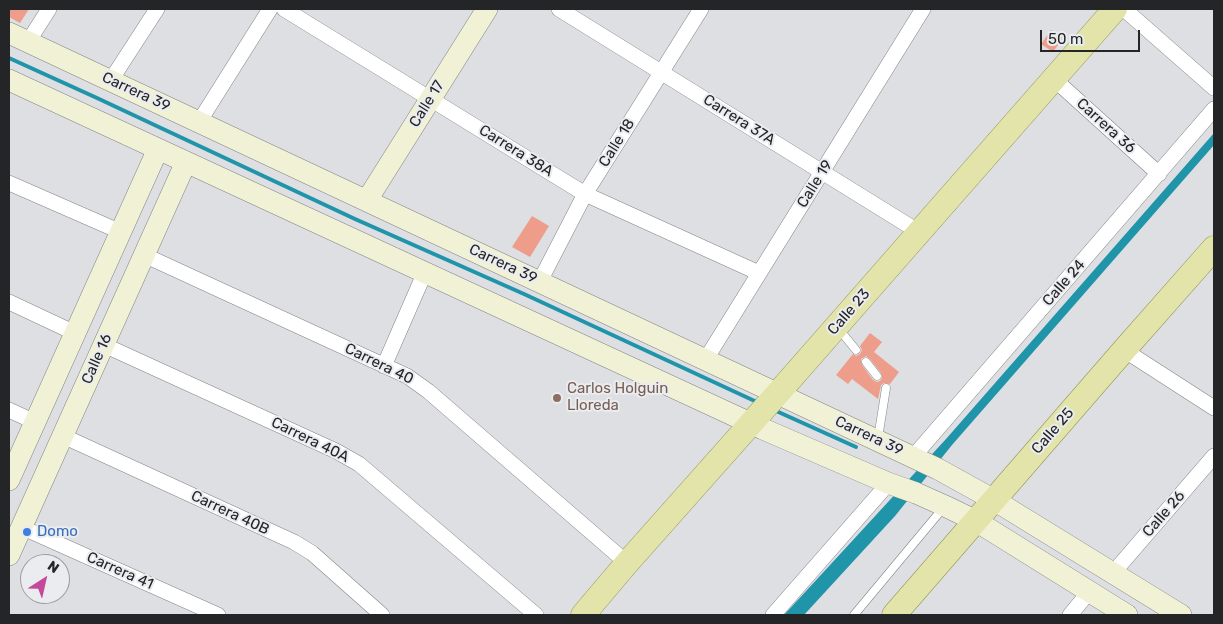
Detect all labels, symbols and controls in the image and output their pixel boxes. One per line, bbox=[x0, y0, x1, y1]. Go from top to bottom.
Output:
scale bar bbox=[1043, 20, 1143, 52]
text: 50 m bbox=[1048, 30, 1083, 48]
street label: Carrera 39 bbox=[99, 68, 173, 116]
street label: Calle 17 bbox=[406, 77, 448, 131]
street label: Carrera 37A bbox=[700, 91, 778, 149]
street label: Carrera 36 bbox=[1073, 95, 1139, 157]
street label: Calle 18 bbox=[595, 116, 639, 170]
street label: Carrera 38A bbox=[476, 121, 556, 181]
street label: Calle 19 bbox=[793, 157, 837, 211]
street label: Carrera 39 bbox=[466, 240, 540, 288]
street label: Calle 24 bbox=[1039, 256, 1089, 310]
street label: Calle 23 bbox=[824, 285, 874, 339]
street label: Calle 16 bbox=[78, 331, 116, 387]
street label: Carrera 40 bbox=[342, 340, 416, 388]
place label: Carlos Holguin Lloreda bbox=[567, 380, 668, 415]
marker: Carlos Holguin Lloreda bbox=[551, 392, 563, 404]
street label: Calle 25 bbox=[1028, 404, 1078, 458]
street label: Carrera 39 bbox=[832, 412, 906, 460]
street label: Carrera 40A bbox=[268, 413, 352, 467]
street label: Carrera 40B bbox=[188, 487, 272, 539]
street label: Calle 26 bbox=[1139, 487, 1189, 541]
place label: Domo bbox=[37, 523, 78, 541]
marker: Domo bbox=[21, 526, 33, 538]
street label: Carrera 41 bbox=[84, 548, 156, 594]
north arrow bbox=[20, 554, 70, 604]
text: N bbox=[44, 557, 62, 577]

